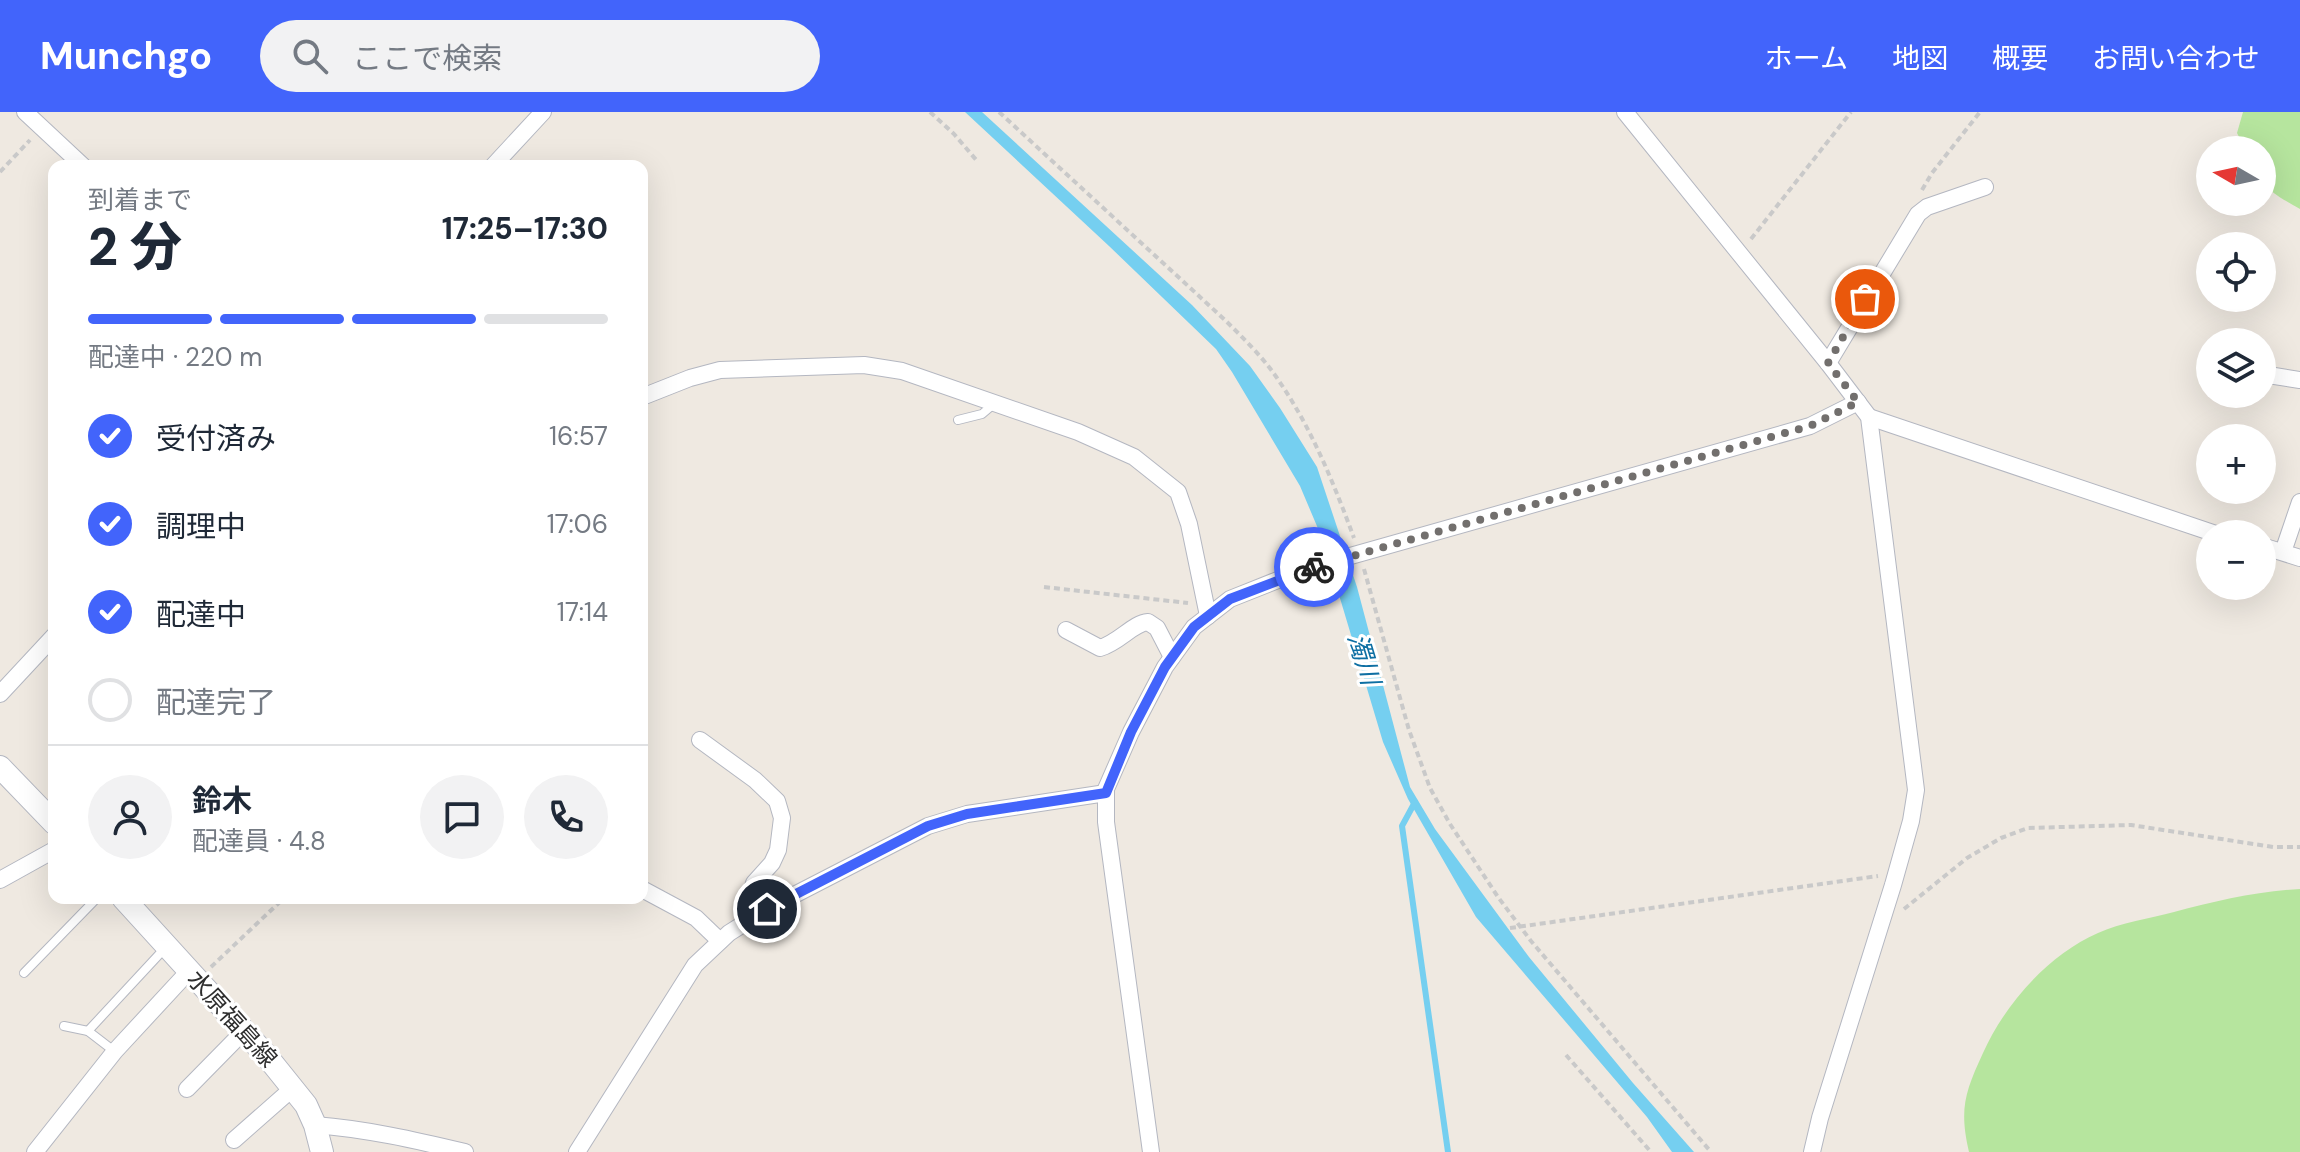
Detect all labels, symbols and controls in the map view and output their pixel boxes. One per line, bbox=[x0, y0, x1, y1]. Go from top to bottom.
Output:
search box bbox=[260, 20, 820, 92]
text: Munchgo bbox=[40, 31, 212, 81]
icon: search bbox=[288, 34, 332, 78]
text: ここで検索 bbox=[352, 39, 502, 78]
text: ホーム bbox=[1765, 40, 1848, 77]
text: 地図 bbox=[1892, 40, 1948, 77]
text: 概要 bbox=[1992, 40, 2048, 77]
text: お問い合わせ bbox=[2092, 40, 2260, 77]
north arrow bbox=[2196, 136, 2276, 216]
map controls bbox=[2196, 136, 2276, 600]
text: 到着まで bbox=[88, 183, 192, 217]
text: 17:25–17:30 bbox=[442, 209, 608, 248]
text: 2 分 bbox=[88, 213, 182, 281]
button: locate bbox=[2196, 232, 2276, 312]
pin bbox=[1831, 265, 1899, 333]
icon: bag bbox=[1843, 277, 1887, 321]
button: layers bbox=[2196, 328, 2276, 408]
text: 配達中 · 220 m bbox=[88, 340, 263, 374]
icon: check bbox=[88, 414, 132, 458]
text: 受付済み bbox=[156, 419, 276, 458]
text: 16:57 bbox=[549, 419, 608, 453]
button: + bbox=[2196, 424, 2276, 504]
icon: check bbox=[88, 502, 132, 546]
text: 調理中 bbox=[156, 507, 246, 546]
text: 17:06 bbox=[547, 507, 608, 541]
button: − bbox=[2196, 520, 2276, 600]
courier bbox=[1274, 527, 1354, 607]
icon: bike bbox=[1292, 545, 1336, 589]
icon: check bbox=[88, 590, 132, 634]
text: 配達中 bbox=[156, 595, 246, 634]
text: 17:14 bbox=[557, 595, 608, 629]
water label: 濁川 bbox=[1340, 629, 1389, 692]
text: 配達完了 bbox=[156, 683, 276, 722]
button: person bbox=[88, 775, 172, 859]
button: chat bbox=[420, 775, 504, 859]
button: phone bbox=[524, 775, 608, 859]
text: 鈴木 bbox=[192, 781, 252, 820]
text: 配達員 · 4.8 bbox=[192, 824, 326, 858]
pin bbox=[733, 875, 801, 943]
icon: home bbox=[745, 887, 789, 931]
street label: 水原福島線 bbox=[181, 964, 284, 1074]

